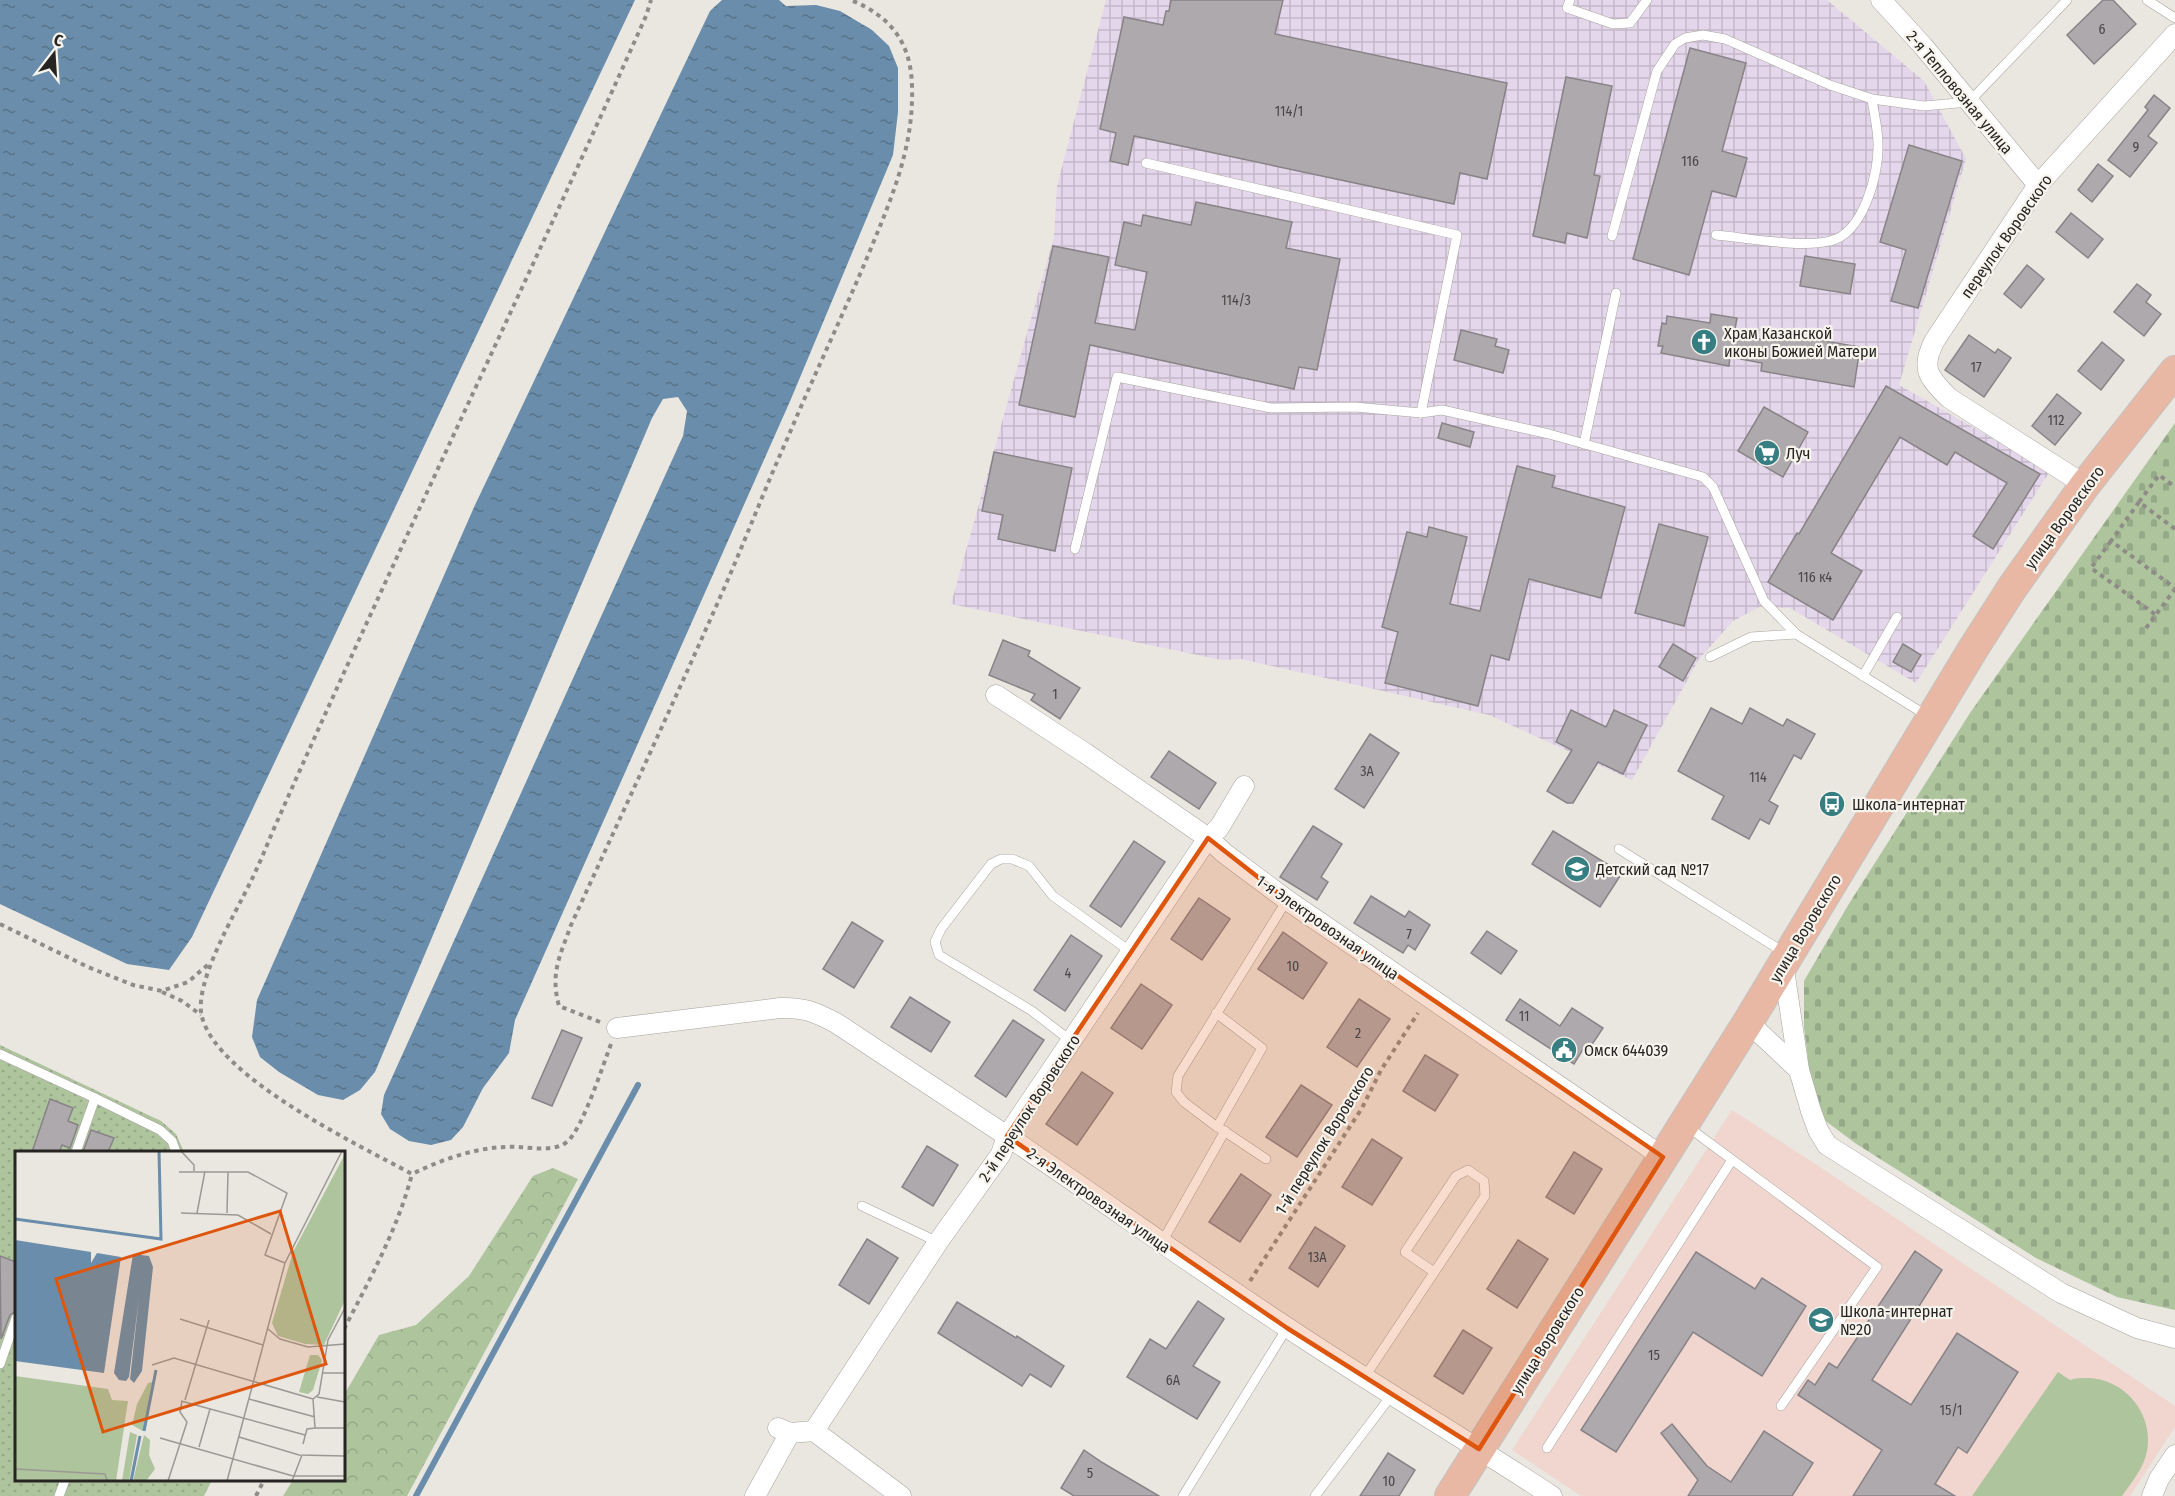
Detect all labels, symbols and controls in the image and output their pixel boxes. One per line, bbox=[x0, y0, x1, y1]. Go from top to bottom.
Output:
house number: 6 bbox=[2099, 21, 2106, 38]
north arrow bbox=[24, 24, 84, 84]
street label: 2-я Тепловозная улица bbox=[1902, 27, 2017, 158]
text: С bbox=[51, 30, 66, 51]
house number: 114/1 bbox=[1275, 103, 1303, 120]
house number: 9 bbox=[2133, 139, 2140, 156]
house number: 116 bbox=[1681, 153, 1699, 170]
street label: переулок Воровского bbox=[1957, 171, 2056, 302]
house number: 114/3 bbox=[1221, 292, 1251, 309]
place label: Храм Казанской иконы Божией Матери bbox=[1724, 324, 1877, 361]
church icon: Храм Казанской иконы Божией Матери bbox=[1689, 327, 1719, 357]
house number: 17 bbox=[1970, 359, 1982, 376]
house number: 112 bbox=[2048, 412, 2064, 429]
supermarket icon: Луч bbox=[1752, 438, 1782, 468]
place label: Луч bbox=[1786, 444, 1810, 463]
street label: улица Воровского bbox=[2021, 462, 2108, 573]
house number: 116 к4 bbox=[1798, 569, 1832, 586]
house number: 1 bbox=[1052, 686, 1058, 703]
house number: 3А bbox=[1360, 763, 1374, 780]
house number: 114 bbox=[1749, 769, 1767, 786]
bus stop icon: Школа-интернат bbox=[1817, 789, 1847, 819]
place label: Школа-интернат bbox=[1852, 795, 1965, 814]
school or university icon: Детский сад №17 bbox=[1562, 854, 1592, 884]
place label: Детский сад №17 bbox=[1595, 860, 1710, 879]
street label: 1-я Электровозная улица bbox=[1253, 871, 1403, 984]
street label: улица Воровского bbox=[1766, 871, 1845, 986]
house number: 7 bbox=[1406, 926, 1412, 943]
house number: 10 bbox=[1287, 958, 1299, 975]
house number: 4 bbox=[1065, 965, 1072, 982]
house number: 11 bbox=[1519, 1008, 1529, 1025]
house number: 2 bbox=[1355, 1025, 1361, 1042]
street label: 2-й переулок Воровского bbox=[975, 1031, 1084, 1185]
public building icon: Омск 644039 bbox=[1549, 1035, 1579, 1065]
place label: Омск 644039 bbox=[1584, 1041, 1669, 1060]
street label: 1-й переулок Воровского bbox=[1271, 1063, 1378, 1218]
street label: 2-я Электровозная улица bbox=[1023, 1144, 1174, 1257]
inset map bbox=[15, 1151, 345, 1481]
house number: 13А bbox=[1307, 1249, 1327, 1266]
street label: улица Воровского bbox=[1507, 1283, 1588, 1397]
place label: Школа-интернат №20 bbox=[1840, 1302, 1953, 1339]
school or university icon: Школа-интернат №20 bbox=[1806, 1305, 1836, 1335]
house number: 15 bbox=[1648, 1347, 1660, 1364]
house number: 6А bbox=[1166, 1372, 1181, 1389]
house number: 15/1 bbox=[1940, 1402, 1962, 1419]
house number: 5 bbox=[1087, 1465, 1093, 1482]
house number: 10 bbox=[1383, 1473, 1395, 1490]

